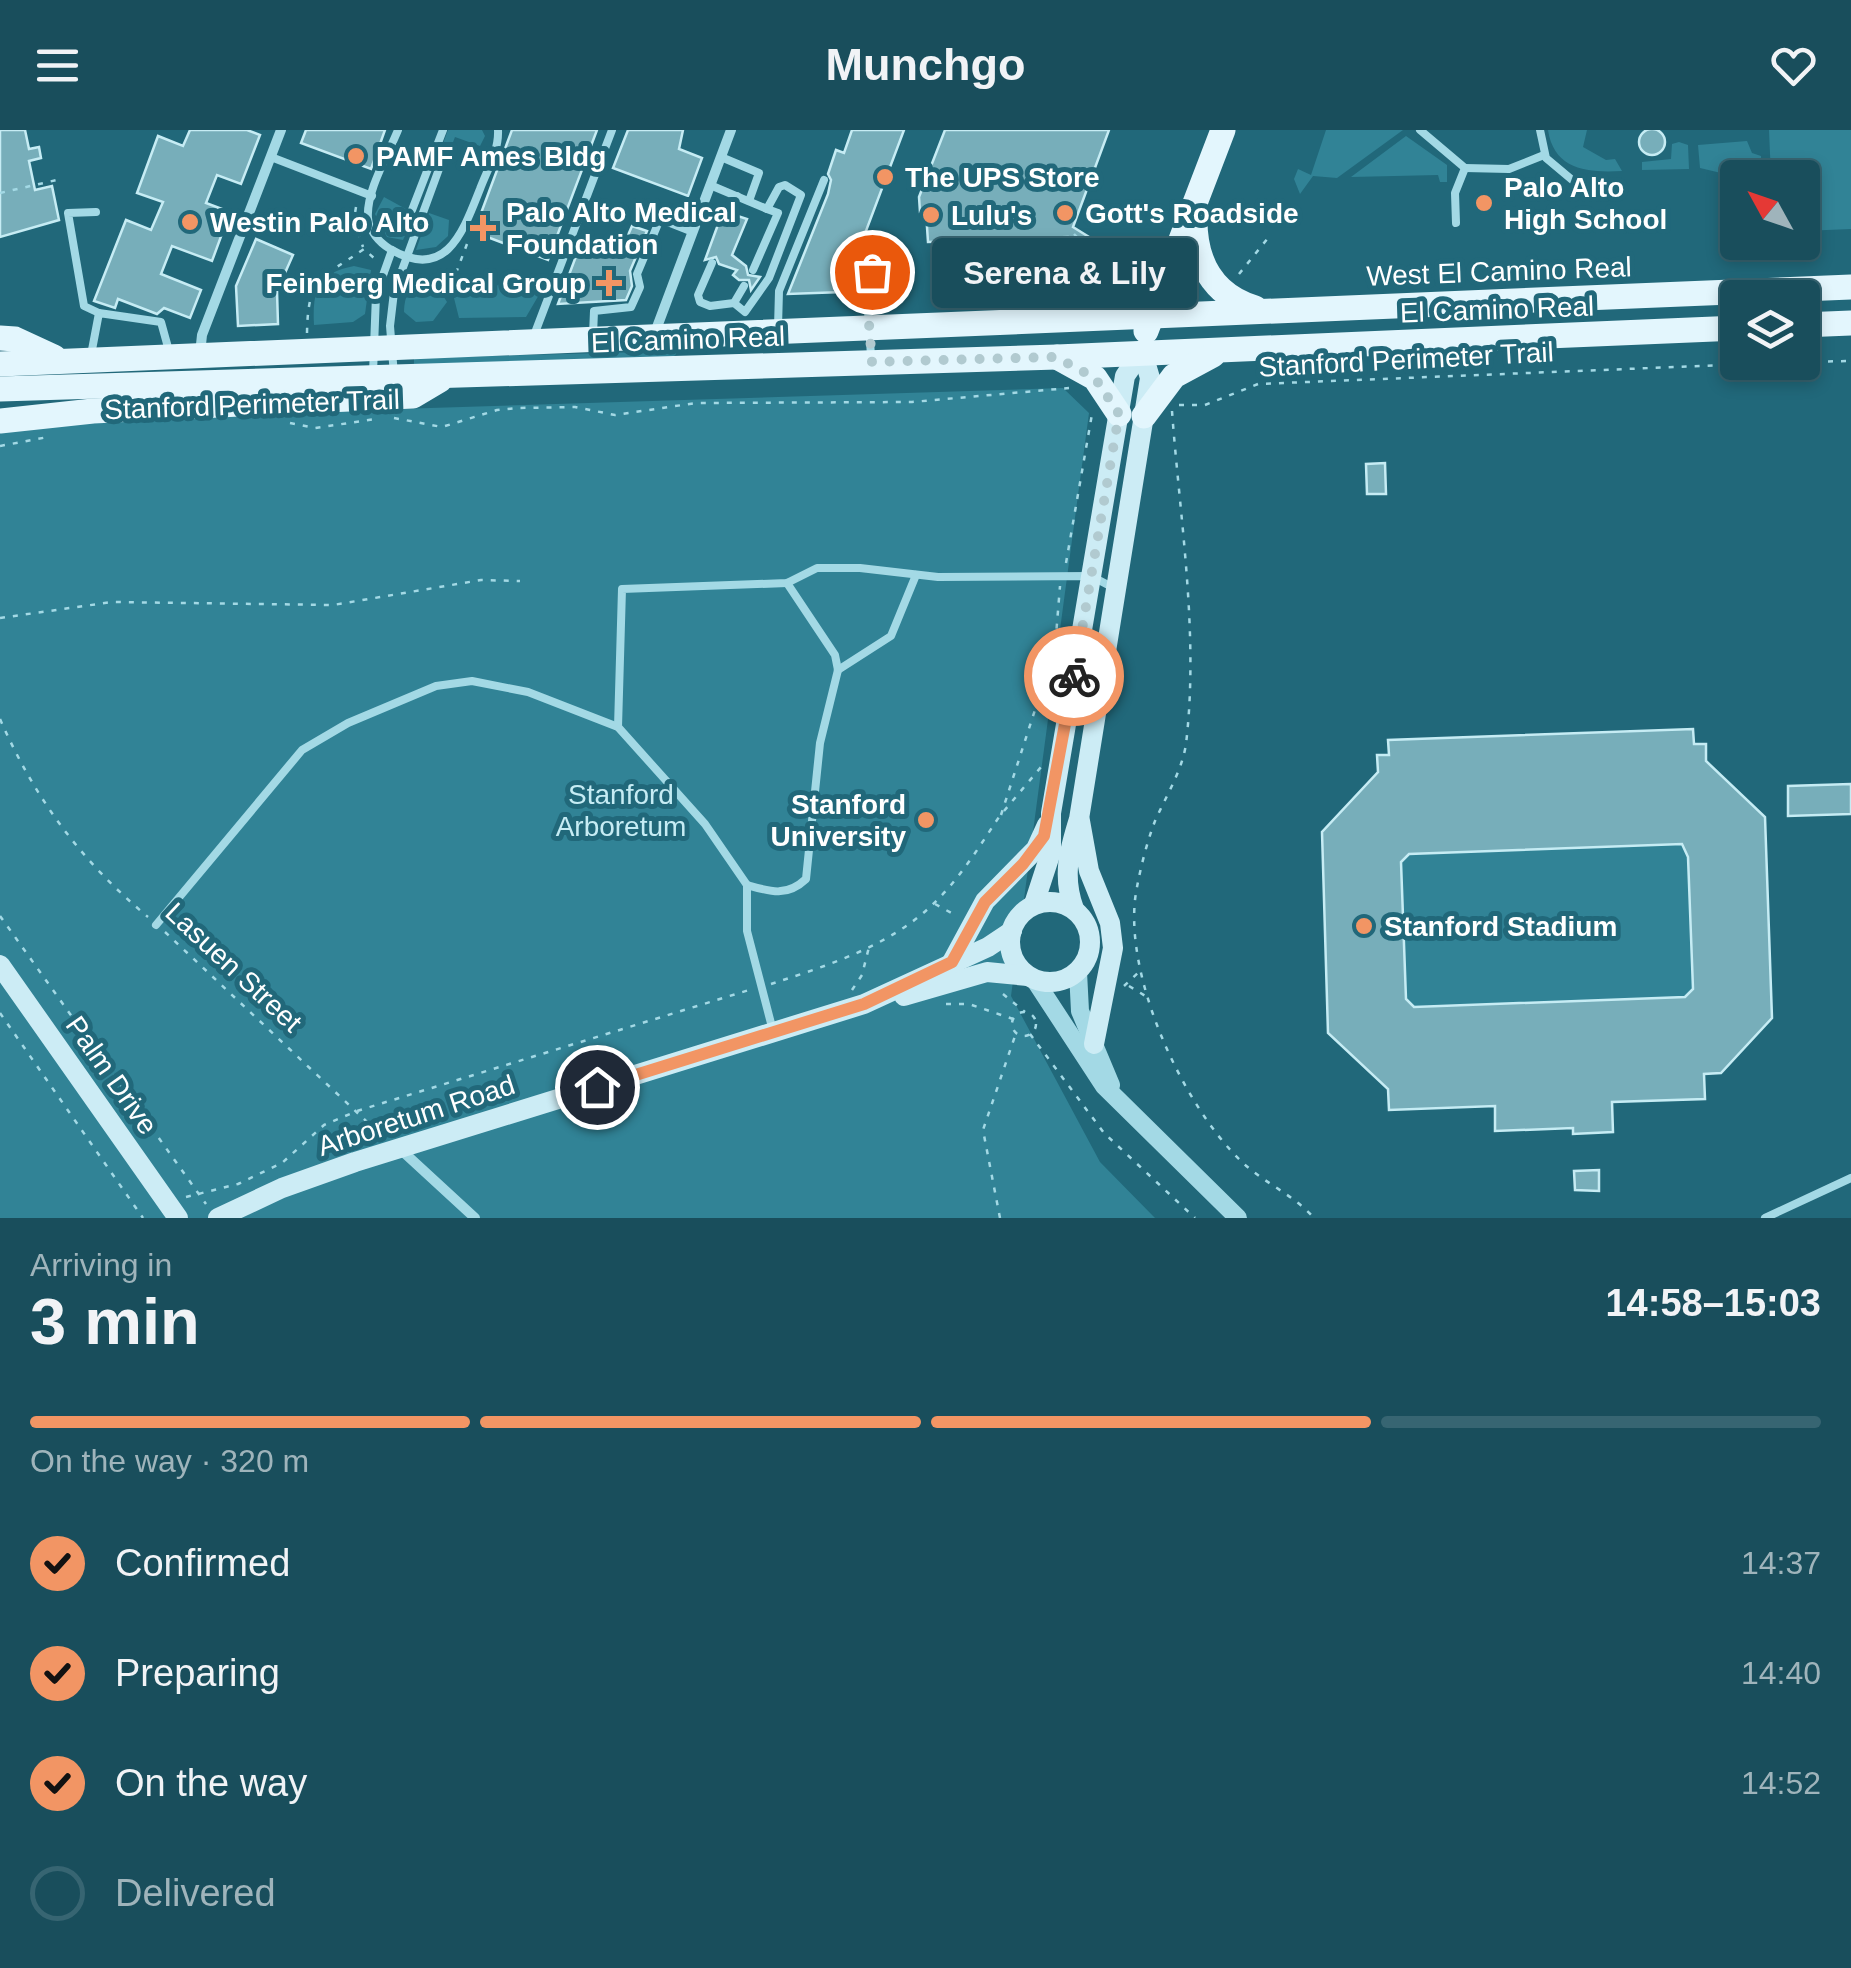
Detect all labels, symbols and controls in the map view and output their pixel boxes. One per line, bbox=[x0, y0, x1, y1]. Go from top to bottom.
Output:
icon: menu bbox=[30, 38, 85, 93]
icon: heart bbox=[1766, 38, 1821, 93]
text: Munchgo bbox=[826, 39, 1025, 90]
place label: PAMF Ames Bldg bbox=[376, 141, 606, 172]
marker: PAMF Ames Bldg bbox=[345, 145, 367, 167]
north arrow bbox=[1720, 160, 1820, 260]
map controls bbox=[1720, 160, 1820, 380]
place label: The UPS Store bbox=[905, 162, 1099, 193]
marker: The UPS Store bbox=[874, 166, 896, 188]
place label: Palo Alto High School bbox=[1504, 172, 1667, 235]
marker: Palo Alto High School bbox=[1473, 192, 1495, 214]
place label: Palo Alto Medical Foundation bbox=[506, 197, 737, 260]
place label: Gott's Roadside bbox=[1085, 198, 1299, 229]
place label: Lulu's bbox=[951, 200, 1032, 231]
marker: Gott's Roadside bbox=[1054, 202, 1076, 224]
marker: Lulu's bbox=[920, 204, 942, 226]
place label: Westin Palo Alto bbox=[210, 207, 429, 238]
marker: Westin Palo Alto bbox=[179, 211, 201, 233]
marker: Palo Alto Medical Foundation bbox=[470, 215, 496, 241]
pin bbox=[830, 230, 915, 315]
callout: Serena & Lily bbox=[932, 237, 1197, 307]
icon: bag bbox=[845, 245, 900, 300]
street label: West El Camino Real bbox=[1366, 251, 1632, 292]
text: Serena & Lily bbox=[963, 255, 1166, 291]
place label: Feinberg Medical Group bbox=[266, 268, 586, 299]
marker: Feinberg Medical Group bbox=[596, 270, 622, 296]
button: layers bbox=[1720, 280, 1820, 380]
street label: El Camino Real bbox=[1399, 291, 1595, 328]
street label: El Camino Real bbox=[590, 321, 786, 358]
street label: Stanford Perimeter Trail bbox=[1258, 336, 1554, 383]
street label: Stanford Perimeter Trail bbox=[104, 384, 400, 425]
courier bbox=[1024, 626, 1124, 726]
icon: bike bbox=[1047, 649, 1102, 704]
park label: Stanford Arboretum bbox=[556, 779, 686, 842]
place label: Stanford University bbox=[771, 789, 906, 852]
marker: Stanford University bbox=[915, 809, 937, 831]
street label: Lasuen Street bbox=[159, 897, 308, 1038]
place label: Stanford Stadium bbox=[1384, 911, 1617, 942]
marker: Stanford Stadium bbox=[1353, 915, 1375, 937]
street label: Palm Drive bbox=[60, 1010, 164, 1140]
pin bbox=[555, 1045, 640, 1130]
icon: home bbox=[570, 1060, 625, 1115]
street label: Arboretum Road bbox=[314, 1069, 519, 1162]
text: Arriving in bbox=[30, 1247, 172, 1283]
text: 14:58–15:03 bbox=[1605, 1282, 1821, 1324]
text: 3 min bbox=[30, 1285, 200, 1358]
text: On the way · 320 m bbox=[30, 1443, 309, 1479]
icon: check bbox=[30, 1536, 85, 1591]
text: Confirmed bbox=[115, 1542, 290, 1584]
text: 14:37 bbox=[1741, 1545, 1821, 1581]
icon: check bbox=[30, 1646, 85, 1701]
text: Preparing bbox=[115, 1652, 280, 1694]
text: 14:40 bbox=[1741, 1655, 1821, 1691]
icon: check bbox=[30, 1756, 85, 1811]
text: On the way bbox=[115, 1762, 307, 1804]
text: 14:52 bbox=[1741, 1765, 1821, 1801]
text: Delivered bbox=[115, 1872, 276, 1914]

